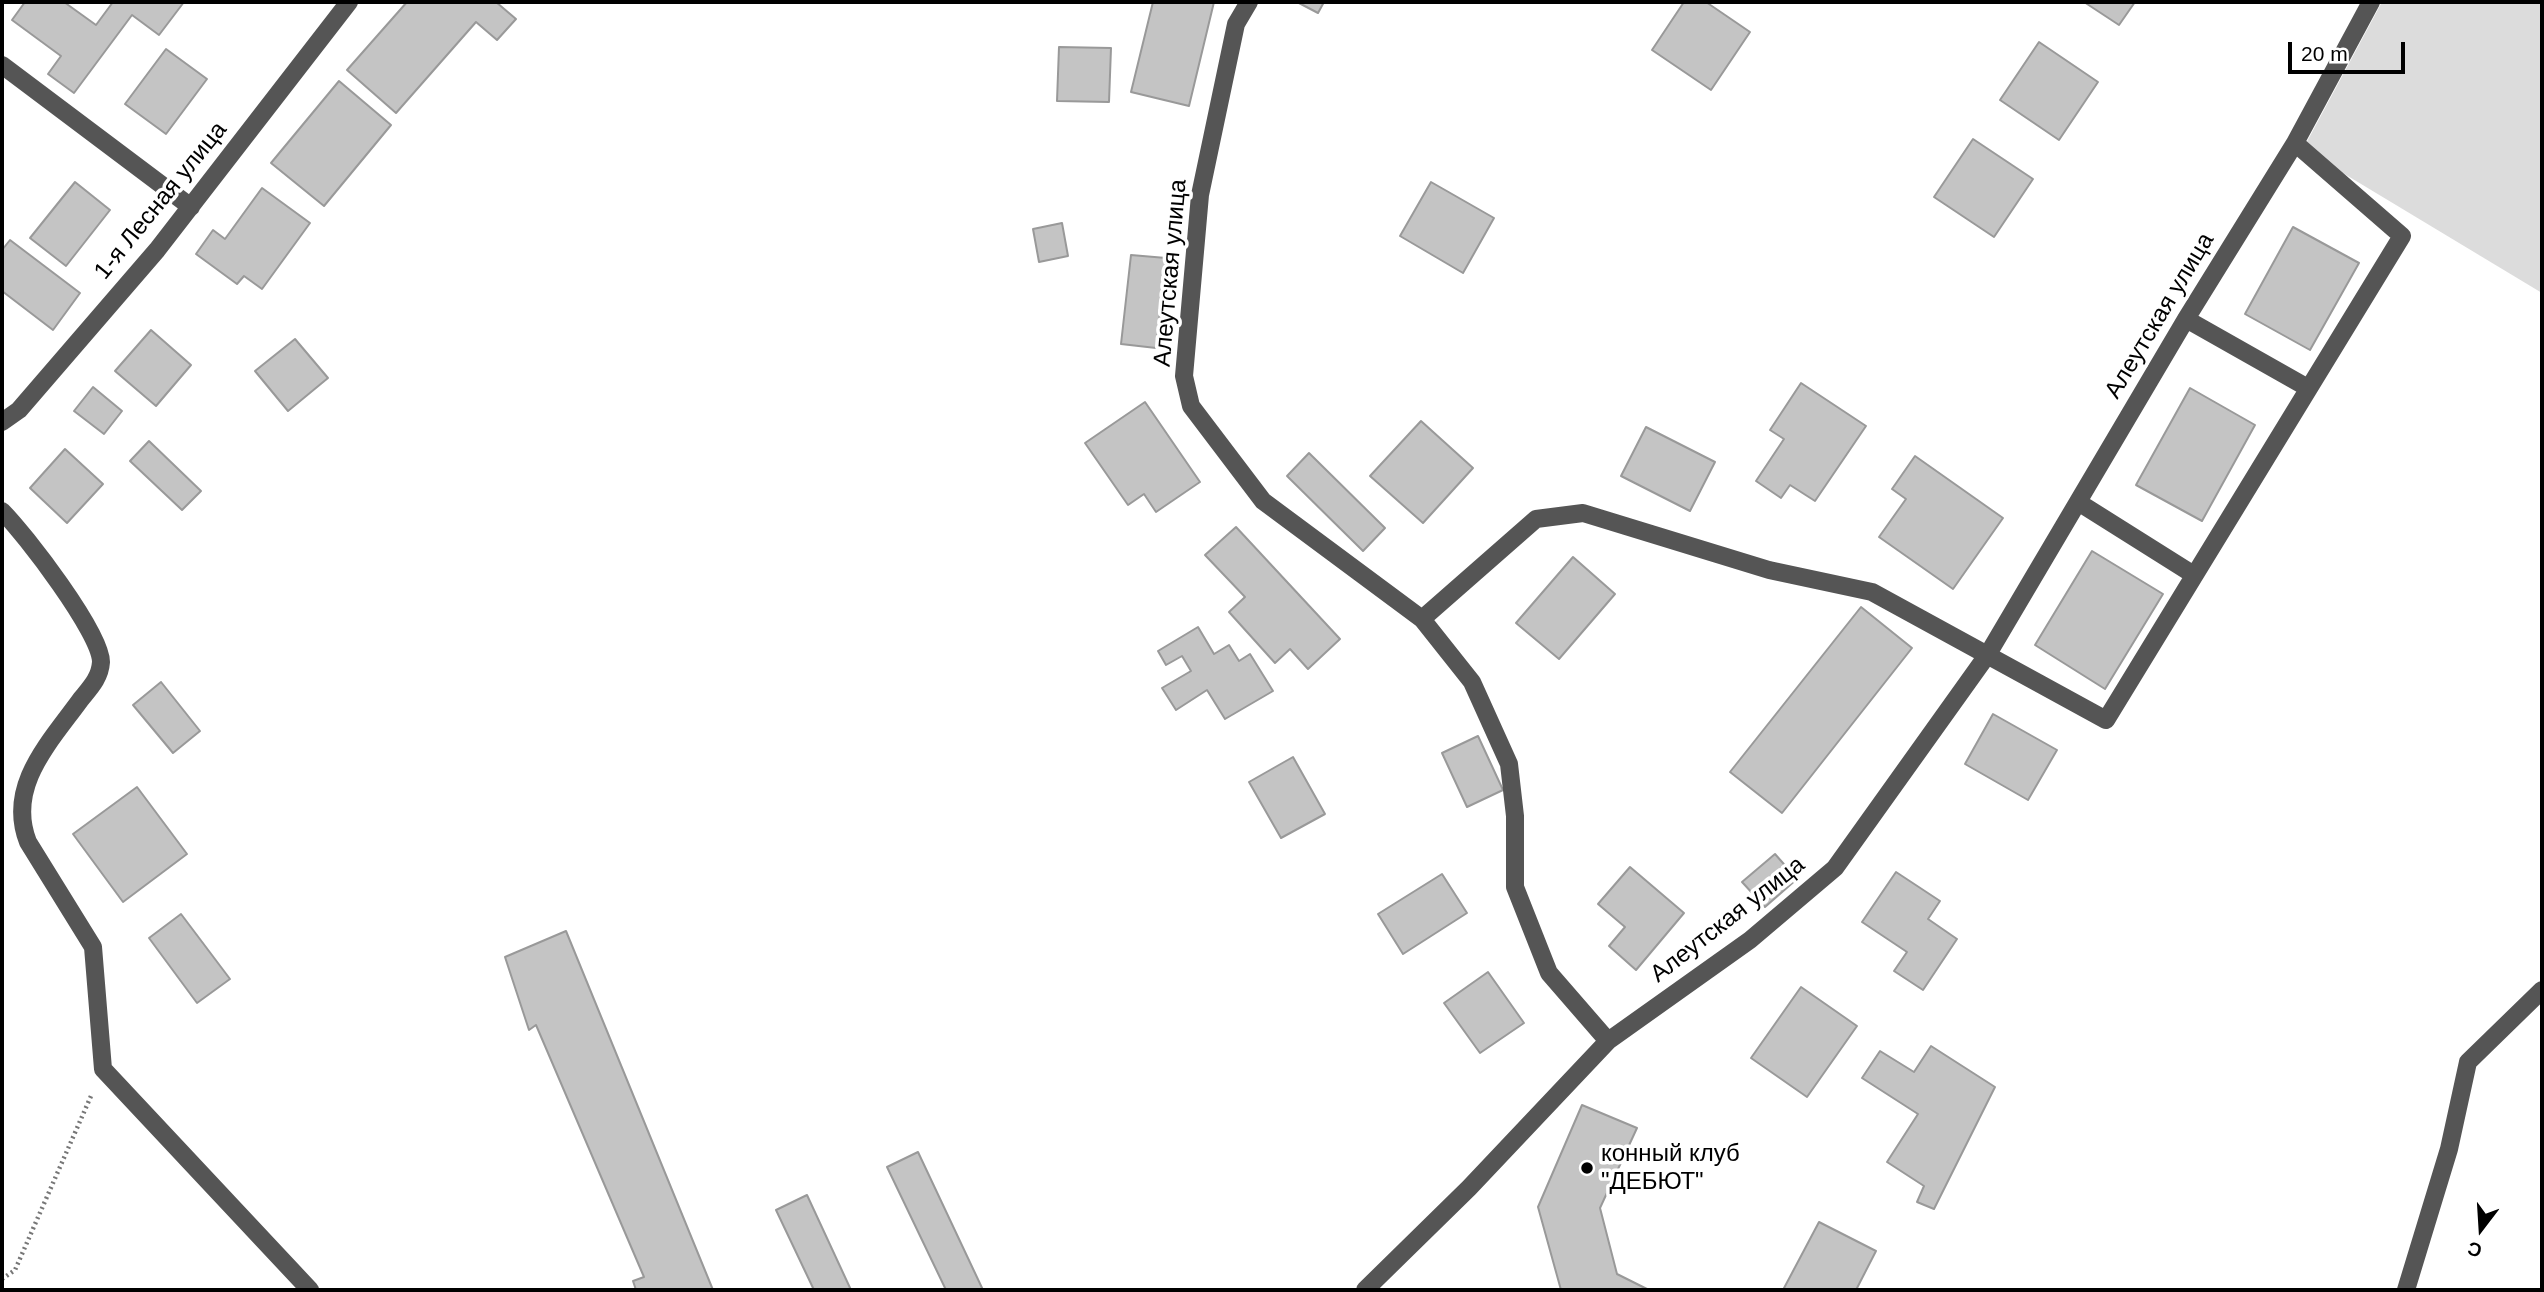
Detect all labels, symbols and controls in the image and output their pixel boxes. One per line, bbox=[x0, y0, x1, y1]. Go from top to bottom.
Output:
scale bar bbox=[2292, 28, 2409, 72]
text: 20 m bbox=[2301, 42, 2348, 65]
street label: 1-я Лесная улица bbox=[89, 116, 233, 286]
street label: Алеутская улица bbox=[1148, 178, 1194, 368]
street label: Алеутская улица bbox=[2099, 228, 2221, 404]
street label: Алеутская улица bbox=[1645, 851, 1811, 989]
place label: конный клуб "ДЕБЮТ" bbox=[1601, 1140, 1740, 1196]
marker: конный клуб "ДЕБЮТ" bbox=[1579, 1160, 1595, 1176]
north arrow bbox=[2446, 1194, 2516, 1264]
text: С bbox=[2465, 1238, 2484, 1262]

